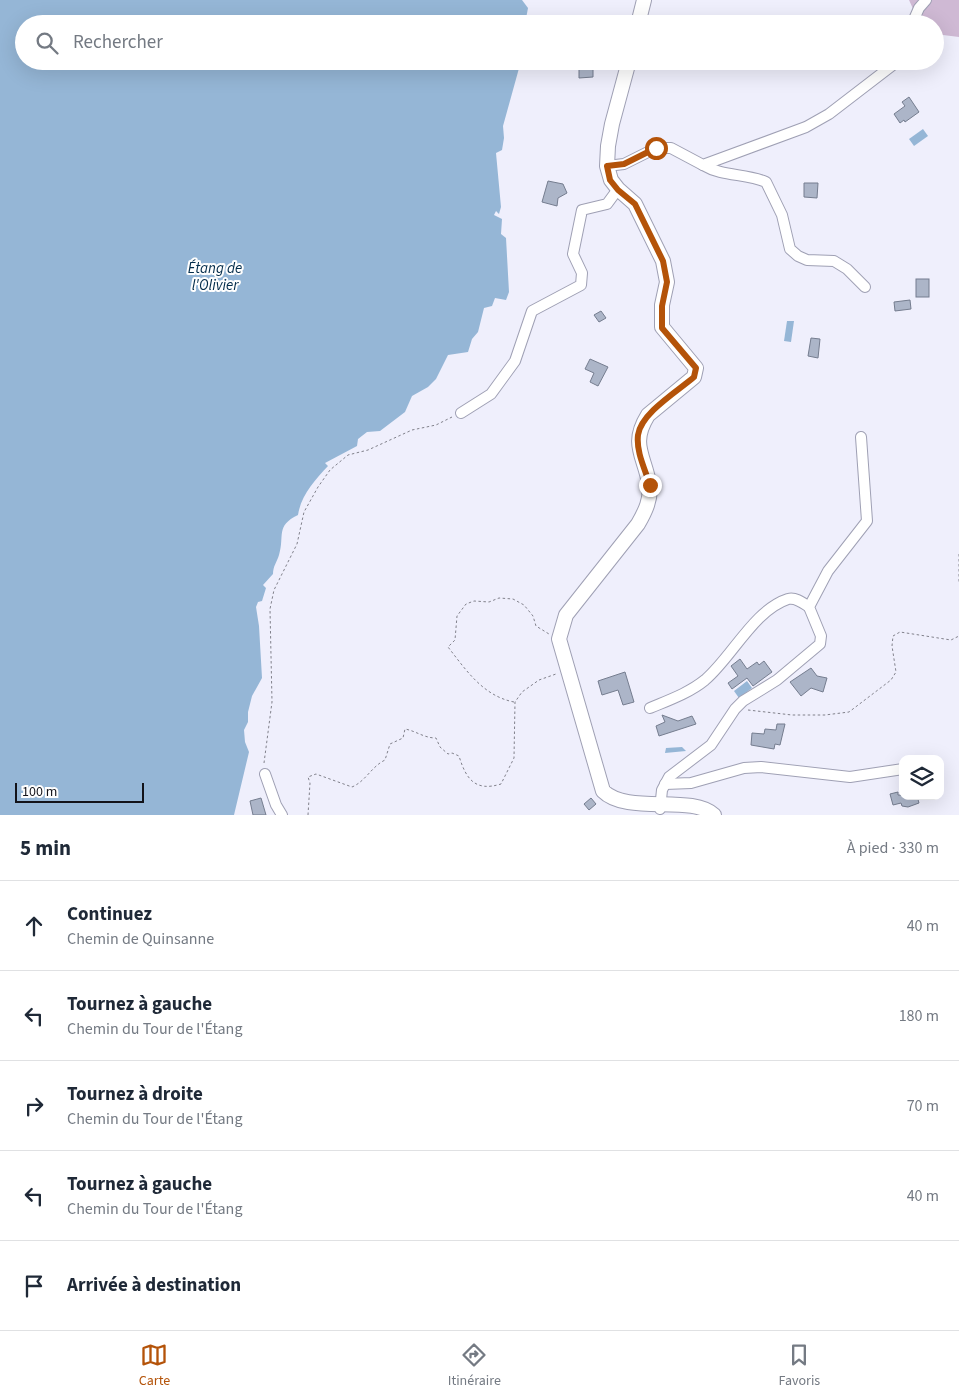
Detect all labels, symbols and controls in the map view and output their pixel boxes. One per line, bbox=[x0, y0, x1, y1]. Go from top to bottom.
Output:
search box bbox=[15, 15, 944, 70]
icon: search bbox=[33, 29, 61, 57]
text: Rechercher bbox=[73, 29, 163, 56]
route start bbox=[645, 137, 668, 160]
water label: Étang de l'Olivier bbox=[188, 258, 242, 296]
route end bbox=[639, 474, 662, 497]
map controls bbox=[899, 755, 944, 800]
button: layers bbox=[899, 755, 944, 800]
scale bar bbox=[15, 780, 144, 803]
text: 100 m bbox=[22, 782, 57, 802]
text: 5 min bbox=[20, 833, 71, 863]
text: À pied · 330 m bbox=[847, 837, 939, 859]
text: Continuez bbox=[67, 901, 152, 928]
icon: ahead bbox=[20, 912, 48, 940]
text: 40 m bbox=[907, 915, 939, 937]
text: Chemin de Quinsanne bbox=[67, 928, 214, 950]
text: Tournez à gauche bbox=[67, 991, 212, 1018]
icon: left bbox=[20, 1002, 48, 1030]
text: 180 m bbox=[899, 1005, 939, 1027]
text: Chemin du Tour de l'Étang bbox=[67, 1018, 242, 1040]
text: Tournez à droite bbox=[67, 1081, 203, 1108]
icon: right bbox=[20, 1092, 48, 1120]
text: 70 m bbox=[907, 1095, 939, 1117]
text: Chemin du Tour de l'Étang bbox=[67, 1108, 242, 1130]
text: Tournez à gauche bbox=[67, 1171, 212, 1198]
icon: left bbox=[20, 1182, 48, 1210]
text: 40 m bbox=[907, 1185, 939, 1207]
text: Chemin du Tour de l'Étang bbox=[67, 1198, 242, 1220]
icon: arrive bbox=[20, 1272, 48, 1300]
text: Arrivée à destination bbox=[67, 1272, 241, 1299]
tab: Carte bbox=[139, 1341, 170, 1391]
tab: Itinéraire bbox=[448, 1341, 501, 1391]
tab: Favoris bbox=[778, 1341, 820, 1391]

